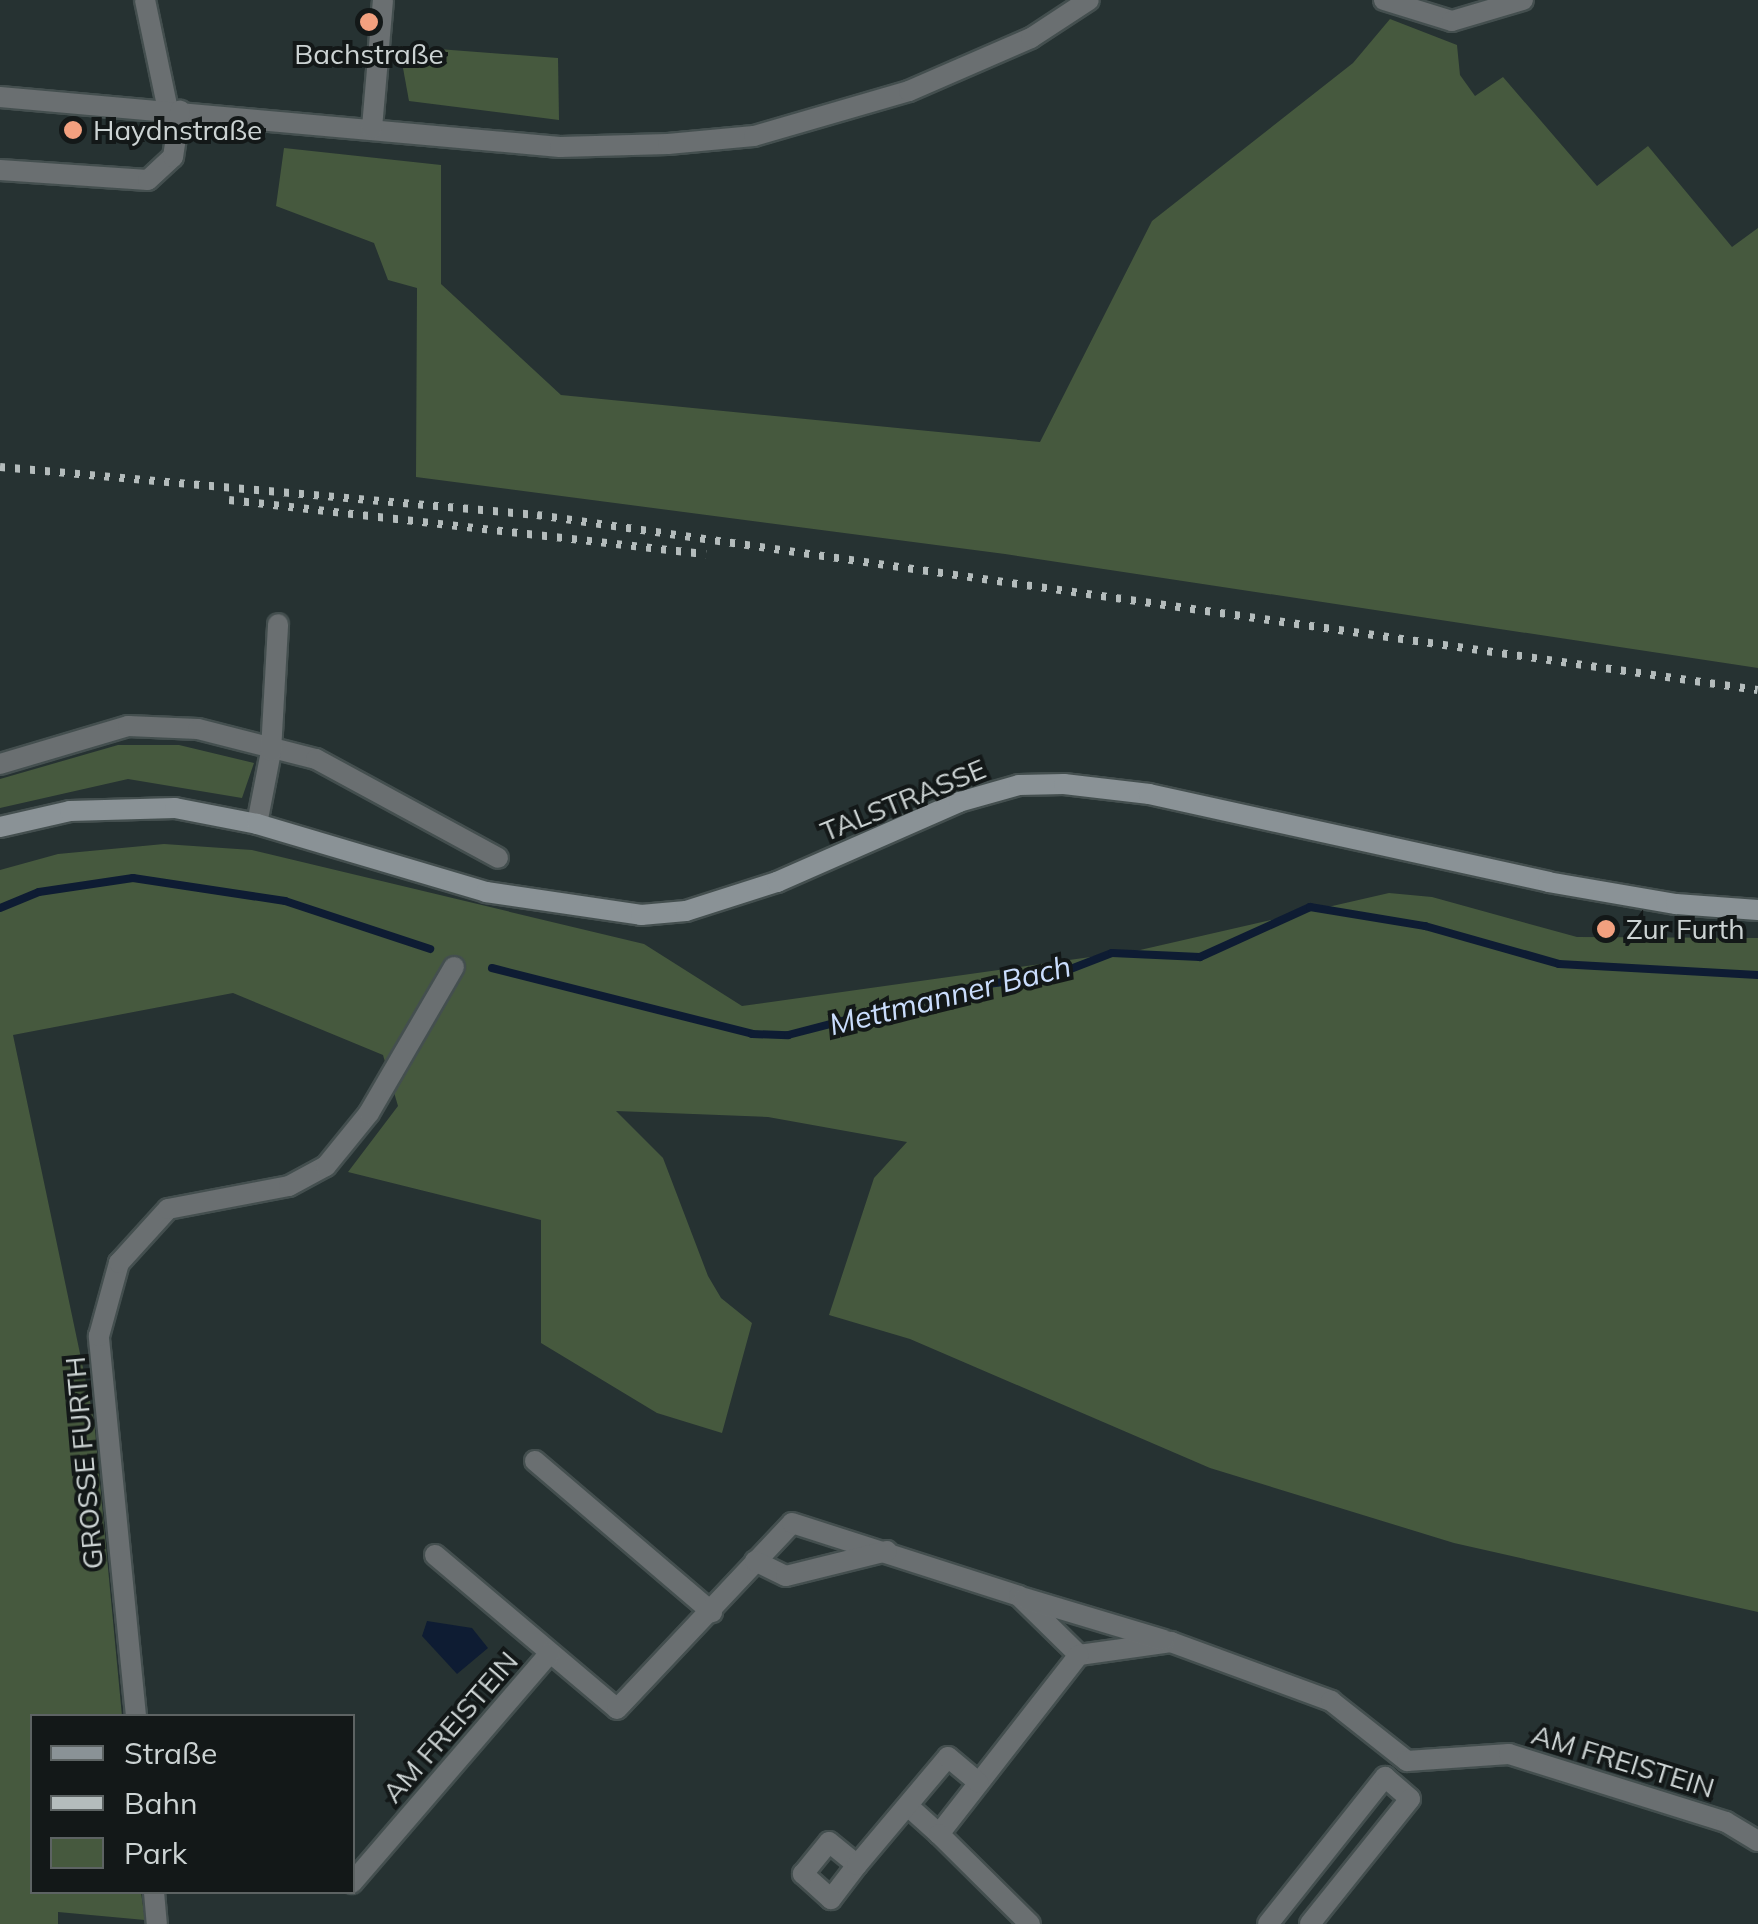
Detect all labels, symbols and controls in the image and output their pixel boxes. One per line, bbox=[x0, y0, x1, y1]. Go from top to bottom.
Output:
marker: Bachstraße bbox=[358, 11, 380, 33]
place label: Bachstraße bbox=[294, 37, 444, 71]
place label: Haydnstraße bbox=[93, 113, 262, 147]
marker: Haydnstraße bbox=[62, 119, 84, 141]
street label: TALSTRASSE bbox=[816, 752, 990, 848]
place label: Zur Furth bbox=[1626, 912, 1745, 946]
marker: Zur Furth bbox=[1595, 918, 1617, 940]
water label: Mettmanner Bach bbox=[825, 948, 1075, 1042]
street label: GROSSE FURTH bbox=[58, 1355, 110, 1571]
street label: AM FREISTEIN bbox=[375, 1645, 525, 1809]
legend bbox=[30, 1714, 355, 1894]
street label: AM FREISTEIN bbox=[1528, 1717, 1718, 1805]
text: Straße bbox=[124, 1734, 217, 1772]
text: Bahn bbox=[124, 1784, 198, 1822]
text: Park bbox=[124, 1834, 187, 1872]

